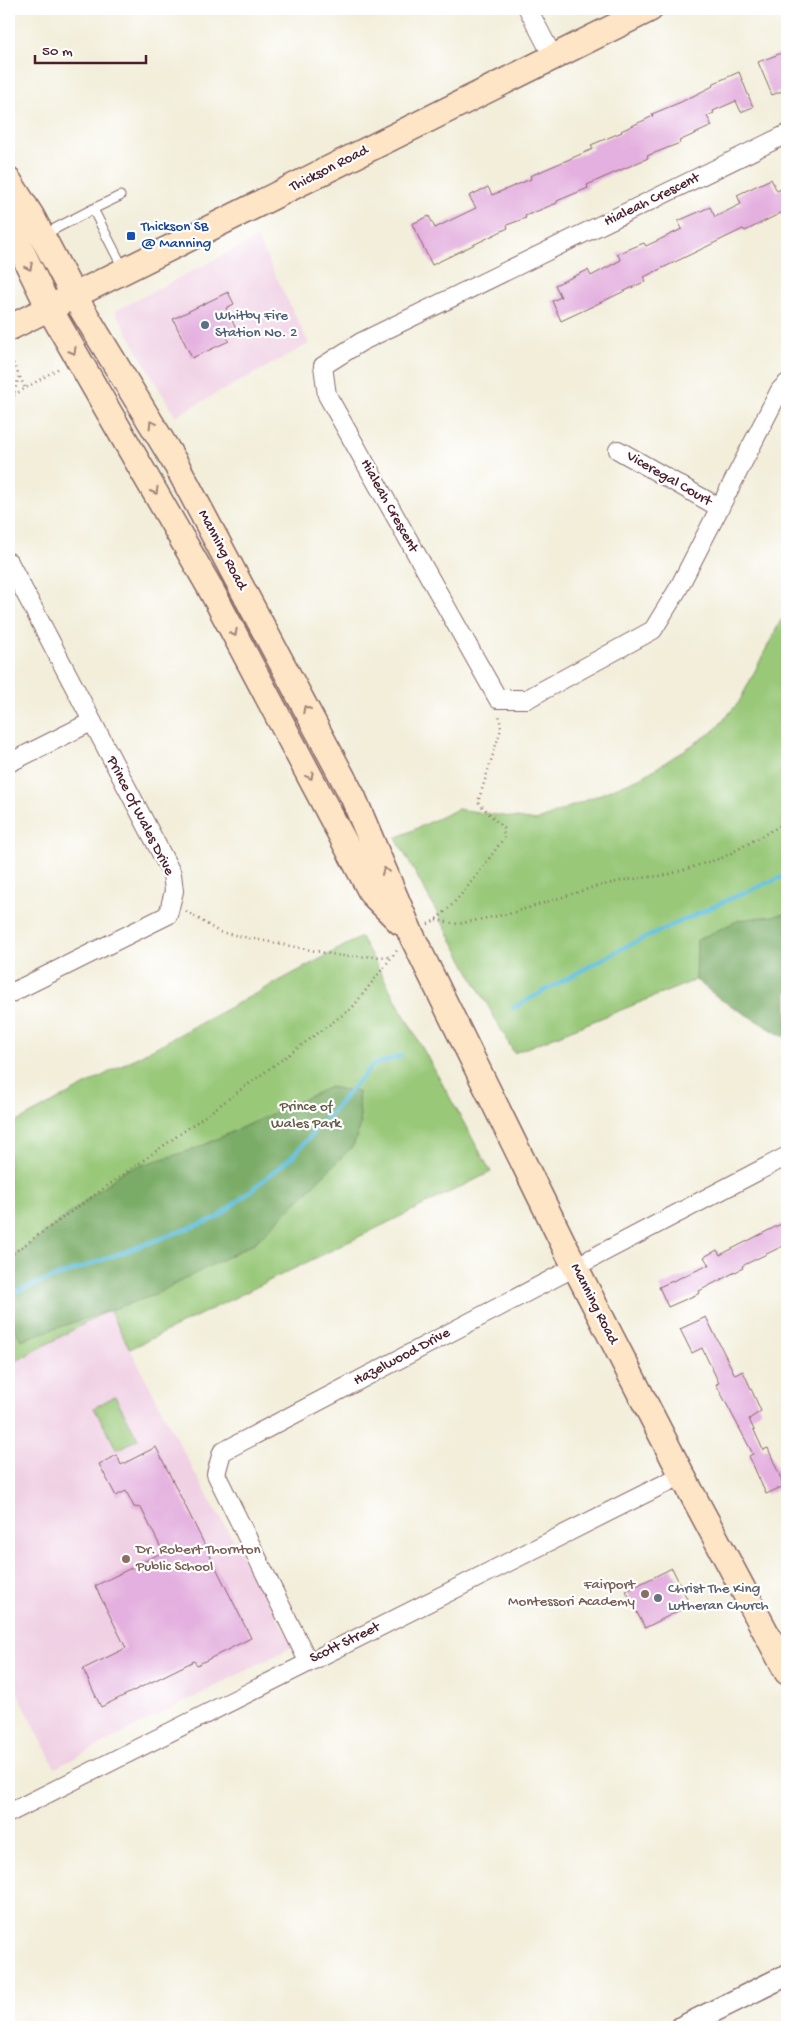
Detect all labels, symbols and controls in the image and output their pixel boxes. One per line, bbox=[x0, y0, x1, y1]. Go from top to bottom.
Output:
scale bar bbox=[35, 32, 146, 64]
text: 50 m bbox=[42, 43, 73, 61]
street label: Thickson Road bbox=[286, 141, 372, 197]
street label: Hialeah Crescent bbox=[601, 168, 704, 231]
place label: Thickson SB @ Manning bbox=[140, 218, 211, 253]
marker: Thickson SB @ Manning bbox=[125, 230, 137, 242]
one-way arrow bbox=[23, 261, 33, 270]
place label: Whitby Fire Station No. 2 bbox=[215, 307, 297, 342]
marker: Whitby Fire Station No. 2 bbox=[199, 319, 211, 331]
one-way arrow bbox=[67, 345, 77, 354]
one-way arrow bbox=[148, 420, 158, 429]
street label: Viceregal Court bbox=[622, 447, 717, 512]
street label: Hialeah Crescent bbox=[356, 456, 423, 557]
one-way arrow bbox=[148, 486, 158, 495]
street label: Manning Road bbox=[193, 507, 251, 594]
one-way arrow bbox=[228, 627, 238, 636]
one-way arrow bbox=[303, 705, 313, 714]
street label: Prince Of Wales Drive bbox=[102, 752, 178, 879]
one-way arrow bbox=[304, 771, 314, 780]
one-way arrow bbox=[380, 867, 391, 876]
park label: Prince of Wales Park bbox=[271, 1098, 342, 1133]
street label: Manning Road bbox=[566, 1261, 623, 1348]
street label: Hazelwood Drive bbox=[351, 1324, 454, 1390]
place label: Dr. Robert Thornton Public School bbox=[135, 1541, 261, 1576]
marker: Dr. Robert Thornton Public School bbox=[120, 1553, 132, 1565]
place label: Fairport Montessori Academy bbox=[508, 1576, 637, 1611]
place label: Christ The King Lutheran Church bbox=[668, 1580, 768, 1615]
marker: Fairport Montessori Academy bbox=[639, 1588, 651, 1600]
marker: Christ The King Lutheran Church bbox=[652, 1592, 664, 1604]
street label: Scott Street bbox=[307, 1618, 385, 1668]

